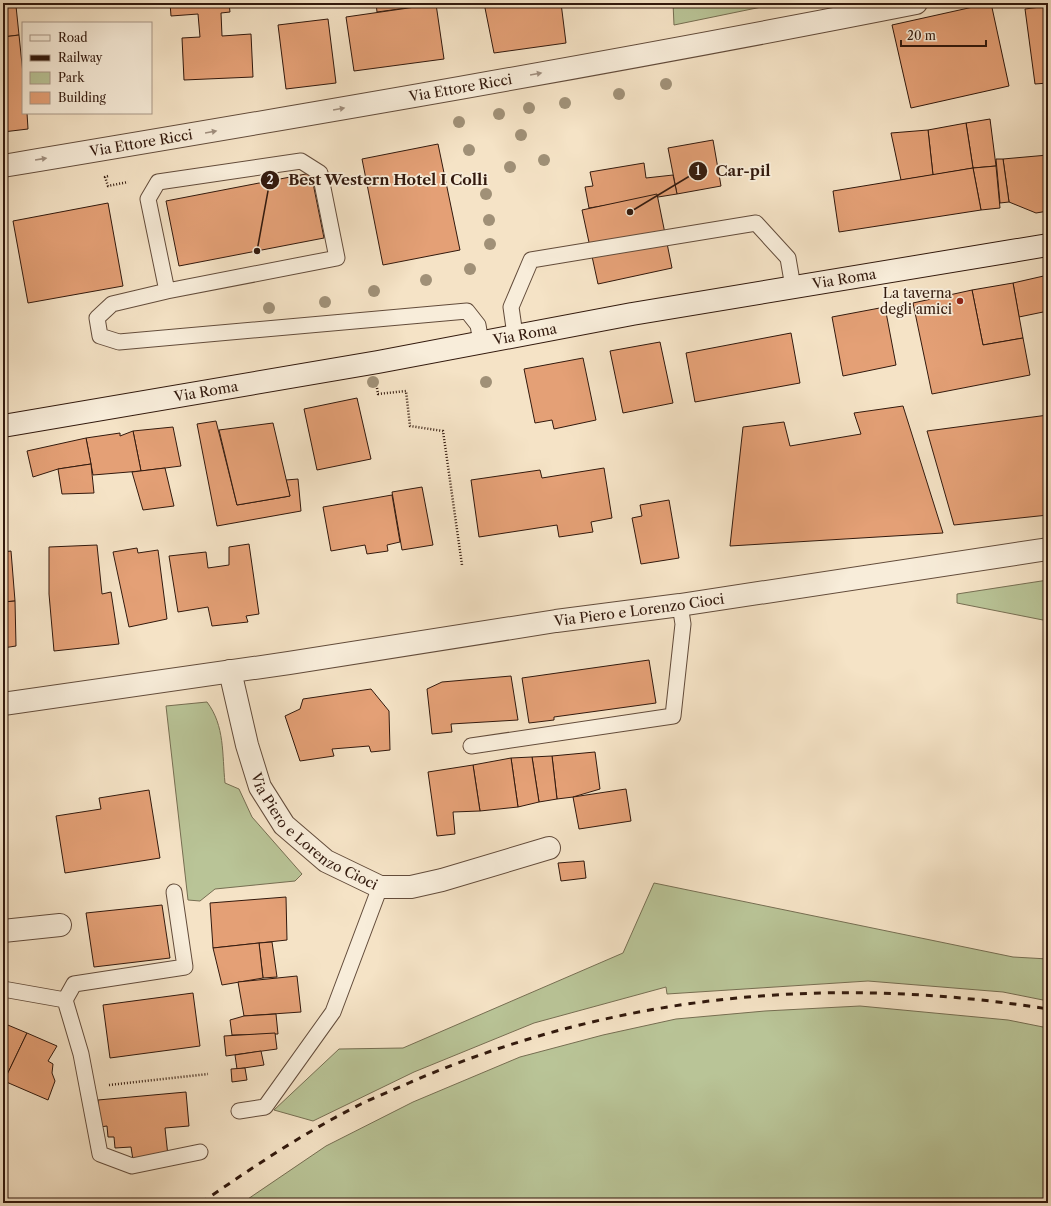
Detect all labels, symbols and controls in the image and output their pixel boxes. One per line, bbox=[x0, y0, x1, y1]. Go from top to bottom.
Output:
legend bbox=[22, 22, 152, 114]
scale bar bbox=[901, 22, 986, 48]
text: 20 m bbox=[907, 28, 936, 43]
text: Road bbox=[58, 30, 88, 45]
text: Railway bbox=[58, 50, 103, 65]
text: Park bbox=[58, 70, 85, 85]
street label: Via Ettore Ricci bbox=[406, 70, 513, 106]
one-way arrow bbox=[530, 70, 542, 76]
text: Building bbox=[58, 90, 106, 105]
one-way arrow bbox=[333, 105, 345, 111]
street label: Via Ettore Ricci bbox=[87, 125, 194, 161]
one-way arrow bbox=[205, 129, 217, 135]
one-way arrow bbox=[35, 156, 48, 162]
callout: Car-pil bbox=[688, 157, 779, 184]
text: Car-pil bbox=[715, 161, 771, 180]
text: 1 bbox=[695, 163, 701, 178]
callout: Best Western Hotel I Colli bbox=[260, 167, 496, 194]
text: Best Western Hotel I Colli bbox=[288, 170, 488, 189]
text: 2 bbox=[266, 172, 274, 187]
street label: Via Roma bbox=[810, 265, 878, 293]
place label: La taverna degli amici bbox=[880, 284, 953, 318]
marker: La taverna degli amici bbox=[955, 296, 965, 306]
street label: Via Roma bbox=[491, 319, 559, 349]
street label: Via Roma bbox=[172, 377, 240, 406]
street label: Via Piero e Lorenzo Cioci bbox=[552, 589, 725, 630]
street label: Via Piero e Lorenzo Cioci bbox=[247, 770, 381, 894]

